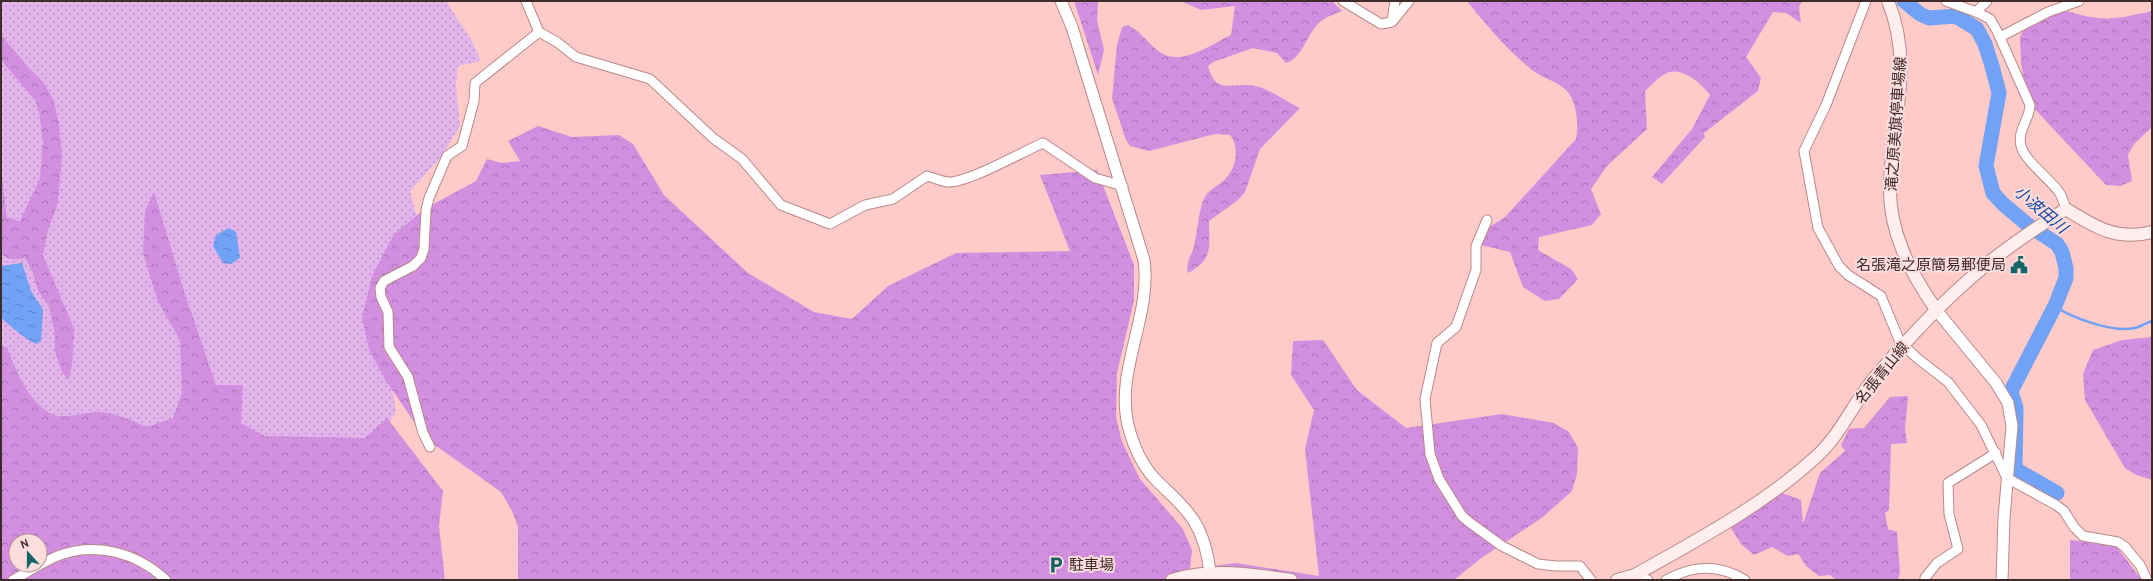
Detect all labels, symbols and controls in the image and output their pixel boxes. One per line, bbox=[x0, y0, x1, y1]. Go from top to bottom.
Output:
street label: 滝之原美旗停車場線 bbox=[1882, 56, 1910, 192]
water label: 小波田川 bbox=[2010, 182, 2073, 239]
public building icon: 名張滝之原簡易郵便局 bbox=[2009, 255, 2029, 275]
place label: 名張滝之原簡易郵便局 bbox=[1856, 256, 2006, 274]
street label: 名張青山線 bbox=[1851, 338, 1913, 408]
north arrow bbox=[8, 533, 48, 573]
text: N bbox=[18, 536, 31, 552]
parking icon: 駐車場 bbox=[1046, 555, 1066, 575]
place label: 駐車場 bbox=[1069, 556, 1114, 574]

